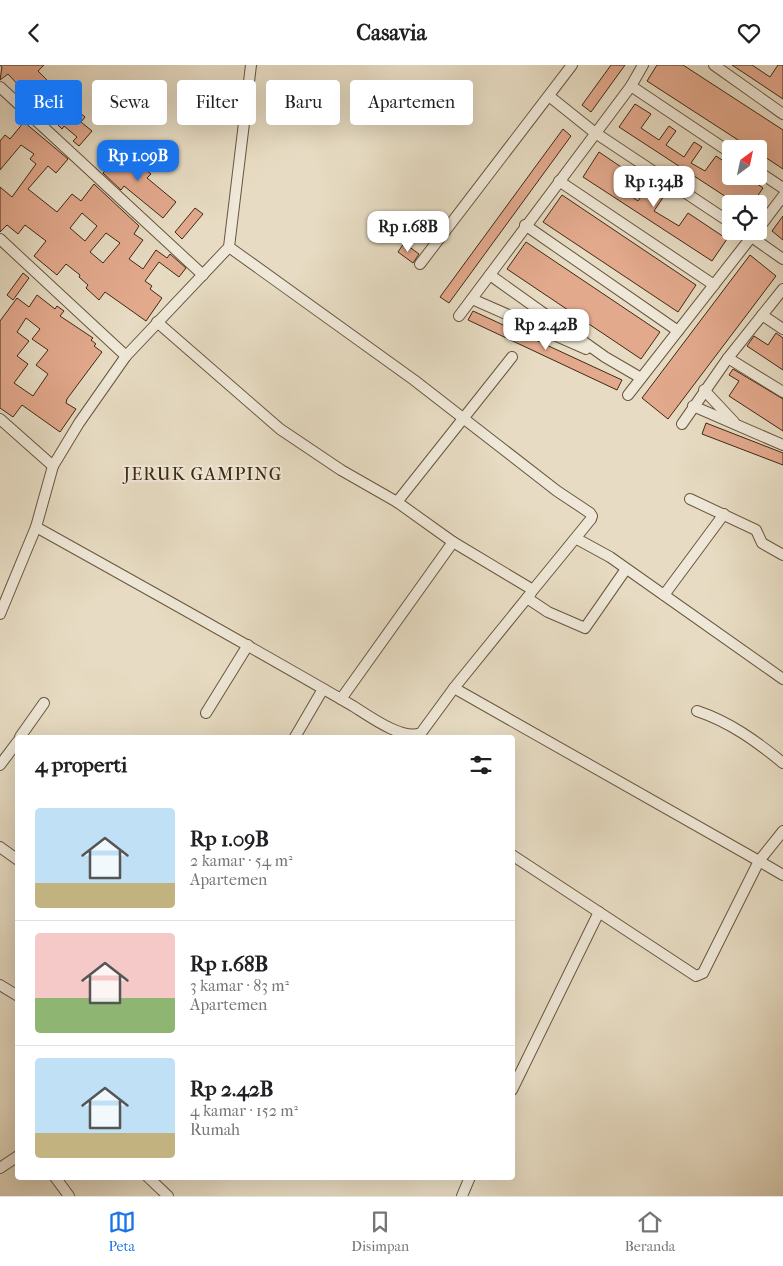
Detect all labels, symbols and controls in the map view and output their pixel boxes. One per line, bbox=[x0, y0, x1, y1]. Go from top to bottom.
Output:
icon: back bbox=[20, 19, 48, 47]
icon: heart bbox=[735, 19, 763, 47]
text: Casavia bbox=[356, 20, 427, 46]
chip: Beli bbox=[15, 80, 82, 125]
chip: Sewa bbox=[92, 80, 167, 125]
chip: Filter bbox=[177, 80, 256, 125]
chip: Baru bbox=[266, 80, 340, 125]
chip: Apartemen bbox=[350, 80, 473, 125]
pin: Rp 1.09B bbox=[86, 139, 190, 182]
north arrow bbox=[722, 140, 768, 185]
map controls bbox=[722, 140, 767, 240]
text: Rp 1.09B bbox=[108, 146, 168, 165]
pin: Rp 1.34B bbox=[602, 165, 706, 208]
text: Rp 1.34B bbox=[625, 172, 683, 191]
button: locate bbox=[722, 195, 767, 240]
pin: Rp 1.68B bbox=[356, 211, 460, 253]
text: Rp 1.68B bbox=[378, 217, 438, 236]
pin: Rp 2.42B bbox=[494, 309, 598, 351]
text: Rp 2.42B bbox=[514, 315, 578, 334]
district label: JERUK GAMPING bbox=[122, 464, 283, 485]
icon: filters bbox=[467, 751, 495, 779]
text: 4 properti bbox=[35, 753, 127, 777]
text: Rp 1.09B bbox=[190, 827, 269, 851]
icon: home bbox=[75, 828, 135, 888]
text: 2 kamar · 54 m² bbox=[190, 851, 292, 870]
text: Apartemen bbox=[190, 870, 267, 889]
text: Rp 1.68B bbox=[190, 952, 268, 976]
icon: home bbox=[75, 953, 135, 1013]
text: 3 kamar · 83 m² bbox=[190, 976, 289, 995]
text: Apartemen bbox=[190, 995, 267, 1014]
text: Rp 2.42B bbox=[190, 1077, 273, 1101]
icon: home bbox=[75, 1078, 135, 1138]
text: 4 kamar · 152 m² bbox=[190, 1101, 298, 1120]
text: Rumah bbox=[190, 1120, 240, 1139]
tab: Peta bbox=[108, 1208, 136, 1255]
tab: Disimpan bbox=[351, 1208, 409, 1255]
tab: Beranda bbox=[625, 1208, 675, 1255]

